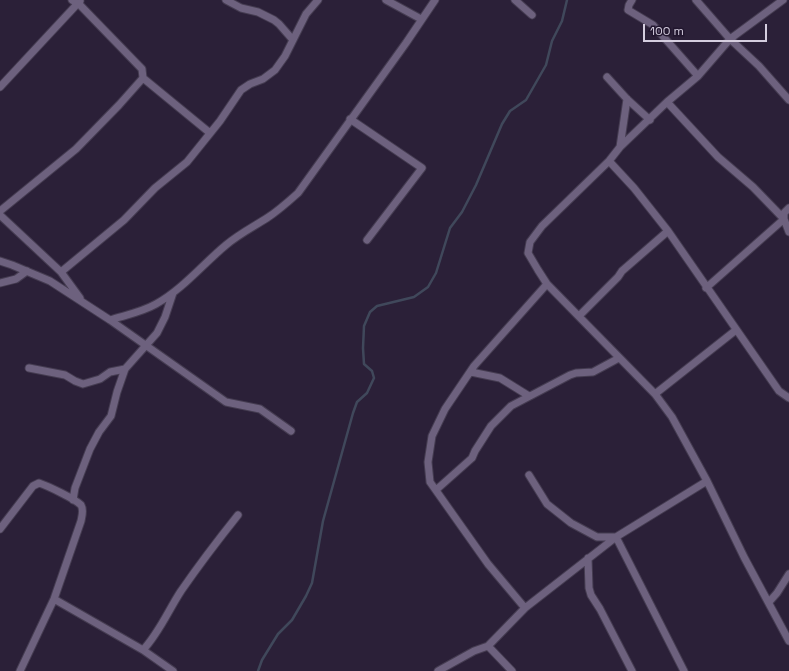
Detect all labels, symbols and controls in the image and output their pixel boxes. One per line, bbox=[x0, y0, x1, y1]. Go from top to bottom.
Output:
scale bar bbox=[645, 16, 769, 42]
text: 100 m bbox=[650, 23, 684, 39]

